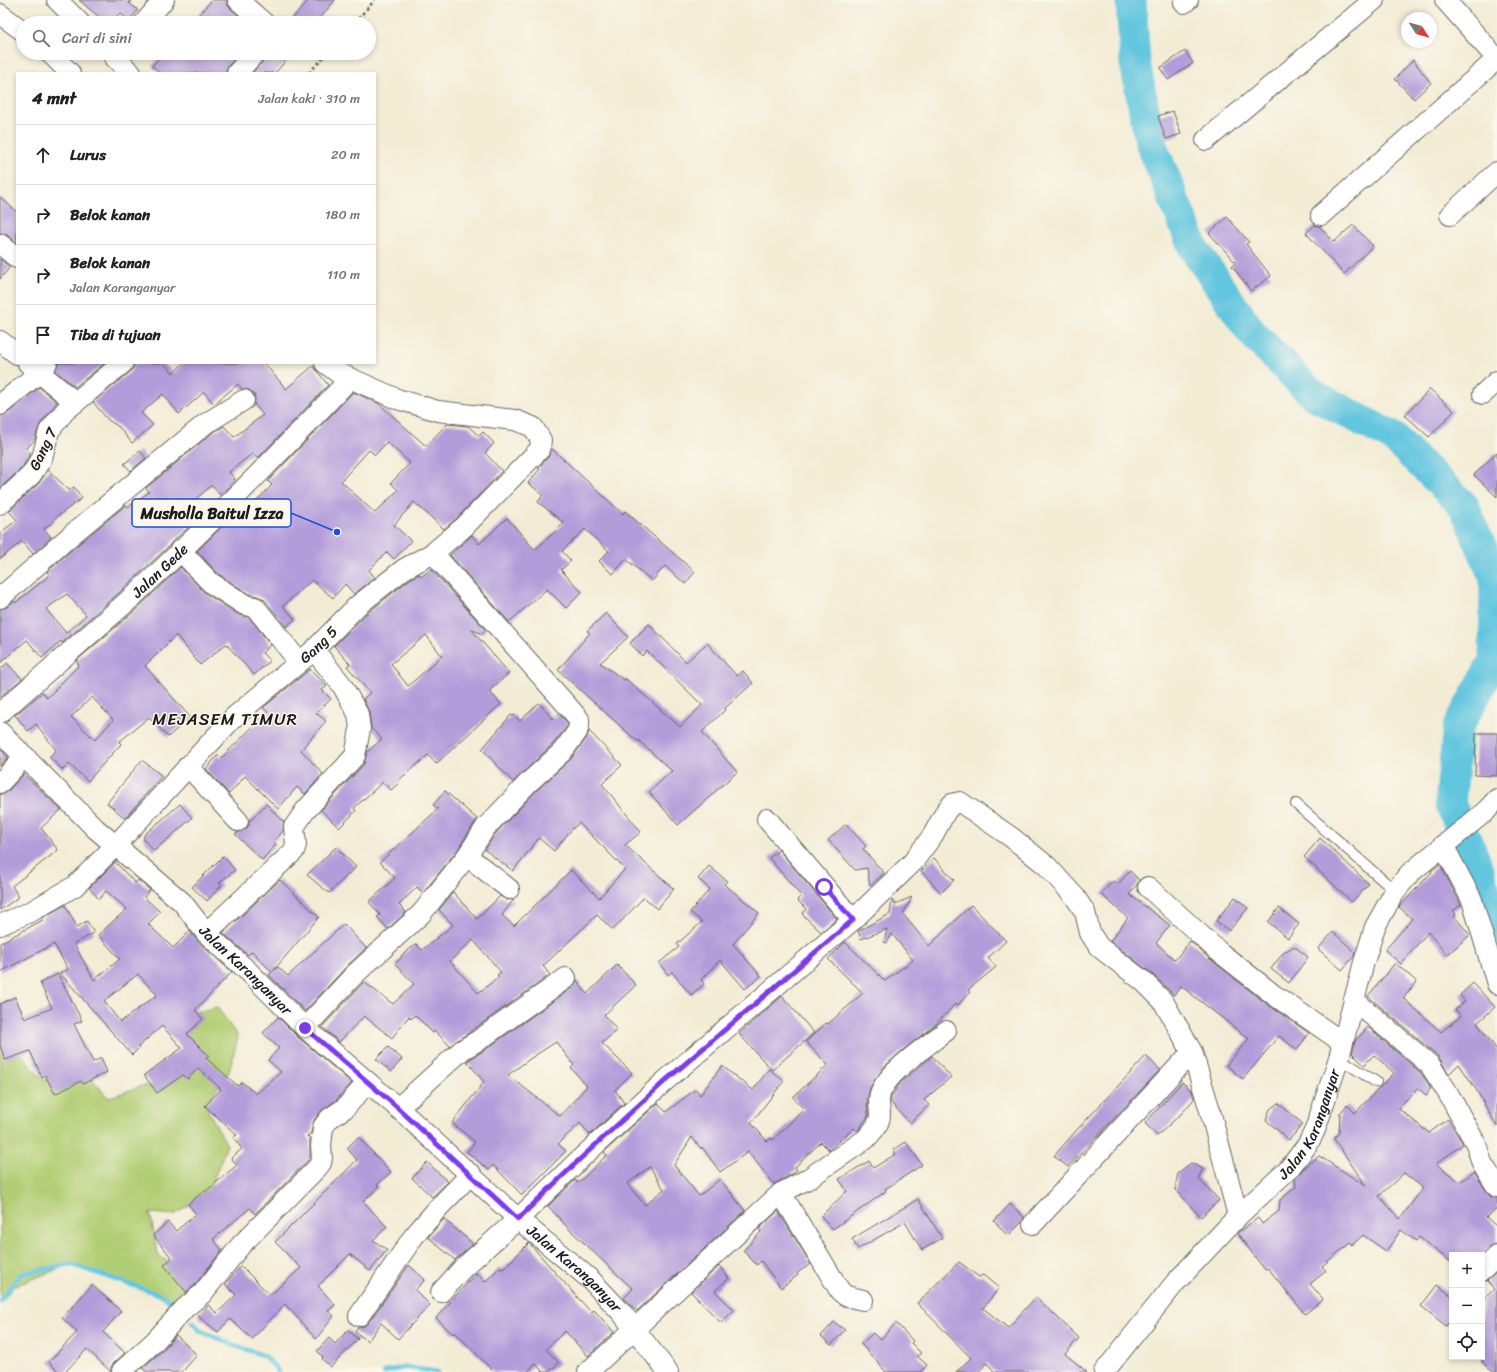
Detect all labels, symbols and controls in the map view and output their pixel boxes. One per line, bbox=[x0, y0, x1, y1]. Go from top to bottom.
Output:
north arrow bbox=[1401, 12, 1437, 48]
search box bbox=[16, 16, 376, 60]
text: Cari di sini bbox=[62, 25, 132, 51]
icon: search bbox=[30, 27, 52, 49]
text: 4 mnt bbox=[32, 83, 76, 113]
text: Jalan kaki · 310 m bbox=[258, 87, 360, 110]
text: Lurus bbox=[70, 142, 106, 168]
text: 20 m bbox=[331, 143, 360, 166]
icon: ahead bbox=[32, 144, 54, 166]
text: Belok kanan bbox=[70, 202, 150, 228]
text: 180 m bbox=[325, 203, 360, 226]
icon: right bbox=[32, 204, 54, 226]
text: Belok kanan bbox=[70, 250, 150, 276]
text: 110 m bbox=[327, 263, 360, 286]
icon: right bbox=[32, 264, 54, 286]
text: Jalan Karanganyar bbox=[70, 276, 175, 299]
text: Tiba di tujuan bbox=[70, 322, 161, 348]
icon: arrive bbox=[32, 324, 54, 346]
street label: Gang 7 bbox=[21, 422, 65, 475]
callout: Musholla Baitul Izza bbox=[132, 499, 291, 527]
text: Musholla Baitul Izza bbox=[139, 499, 284, 528]
street label: Jalan Gede bbox=[125, 537, 195, 605]
street label: Gang 5 bbox=[293, 620, 344, 670]
district label: MEJASEM TIMUR bbox=[152, 704, 298, 734]
route start bbox=[815, 878, 833, 896]
street label: Jalan Karanganyar bbox=[191, 919, 299, 1022]
route end bbox=[296, 1019, 314, 1037]
street label: Jalan Karanganyar bbox=[1271, 1065, 1348, 1187]
street label: Jalan Karanganyar bbox=[520, 1218, 629, 1319]
map controls bbox=[1449, 1252, 1485, 1360]
button: + bbox=[1449, 1252, 1485, 1288]
button: − bbox=[1449, 1288, 1485, 1324]
button: locate bbox=[1449, 1324, 1485, 1360]

